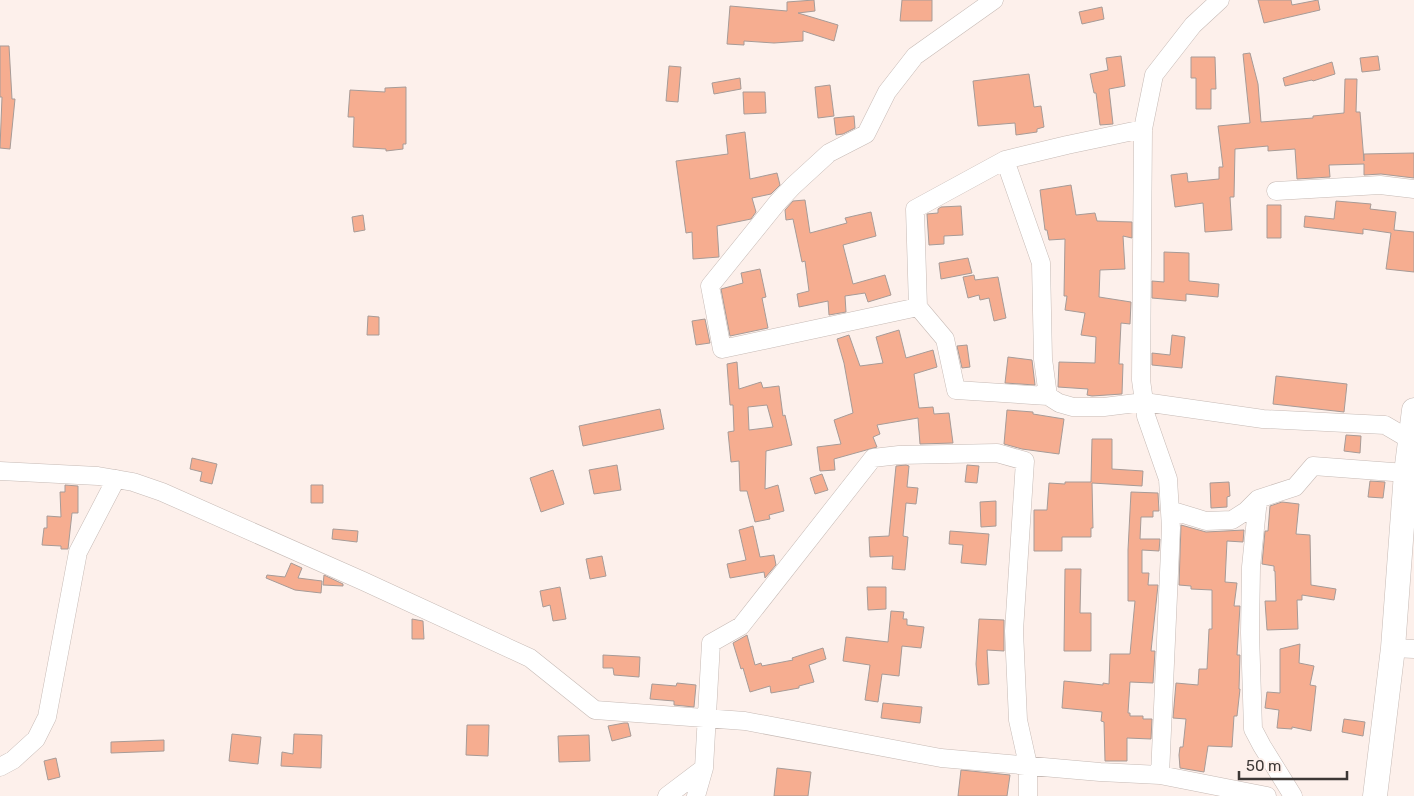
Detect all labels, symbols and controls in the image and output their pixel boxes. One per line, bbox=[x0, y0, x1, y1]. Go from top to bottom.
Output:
scale bar bbox=[1239, 748, 1346, 780]
text: 50 m bbox=[1246, 757, 1281, 775]

